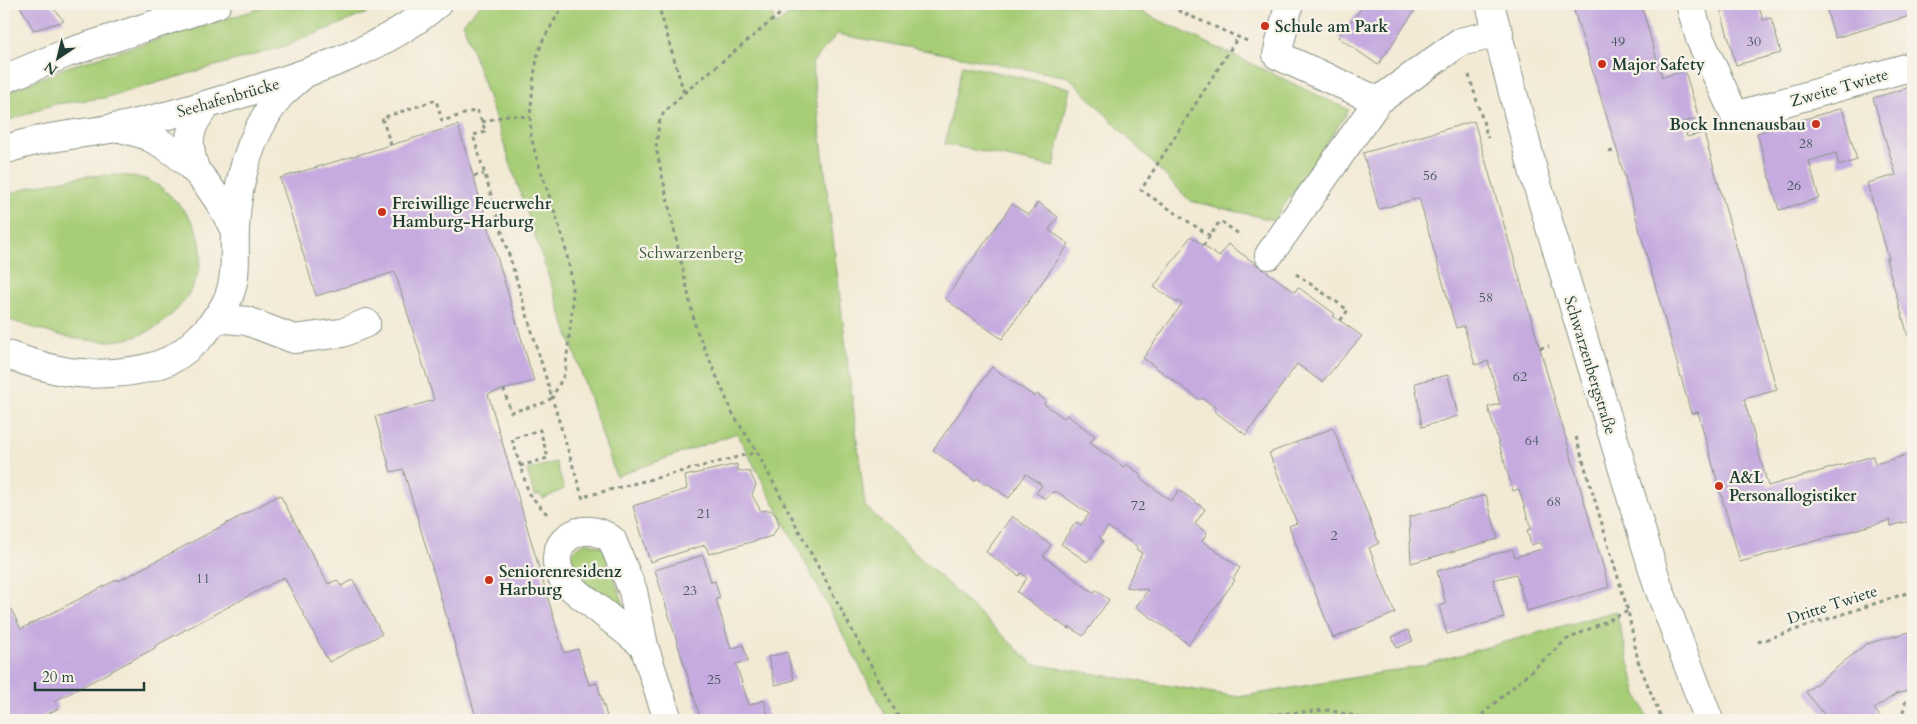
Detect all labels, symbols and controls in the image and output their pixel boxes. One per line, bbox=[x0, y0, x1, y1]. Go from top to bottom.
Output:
place label: Schule am Park bbox=[1275, 16, 1388, 38]
marker: Schule am Park bbox=[1259, 20, 1271, 32]
north arrow bbox=[32, 32, 82, 82]
house number: 49 bbox=[1611, 32, 1625, 51]
house number: 30 bbox=[1747, 32, 1761, 51]
place label: Major Safety bbox=[1612, 54, 1705, 76]
text: N bbox=[40, 57, 61, 80]
marker: Major Safety bbox=[1596, 58, 1608, 70]
street label: Zweite Twiete bbox=[1788, 63, 1891, 112]
street label: Seehafenbrücke bbox=[174, 73, 282, 123]
place label: Bock Innenausbau bbox=[1669, 114, 1806, 136]
marker: Bock Innenausbau bbox=[1810, 118, 1822, 130]
house number: 28 bbox=[1799, 134, 1813, 153]
house number: 56 bbox=[1423, 166, 1437, 185]
house number: 26 bbox=[1787, 176, 1801, 195]
place label: Freiwillige Feuerwehr Hamburg-Harburg bbox=[392, 193, 552, 233]
marker: Freiwillige Feuerwehr Hamburg-Harburg bbox=[376, 206, 388, 218]
park label: Schwarzenberg bbox=[639, 242, 743, 264]
house number: 58 bbox=[1479, 288, 1493, 307]
street label: Schwarzenbergstraße bbox=[1559, 293, 1622, 437]
house number: 62 bbox=[1513, 367, 1527, 386]
house number: 64 bbox=[1525, 431, 1539, 450]
place label: A&L Personallogistiker bbox=[1729, 467, 1857, 507]
marker: A&L Personallogistiker bbox=[1713, 480, 1725, 492]
house number: 68 bbox=[1547, 492, 1561, 511]
house number: 72 bbox=[1131, 496, 1145, 515]
house number: 21 bbox=[697, 504, 711, 523]
house number: 2 bbox=[1330, 526, 1338, 545]
place label: Seniorenresidenz Harburg bbox=[499, 561, 622, 601]
house number: 11 bbox=[196, 569, 210, 588]
marker: Seniorenresidenz Harburg bbox=[483, 574, 495, 586]
street label: Dritte Twiete bbox=[1784, 580, 1880, 630]
house number: 23 bbox=[683, 581, 697, 600]
scale bar bbox=[35, 659, 144, 691]
text: 20 m bbox=[42, 667, 74, 687]
house number: 25 bbox=[707, 670, 721, 689]

